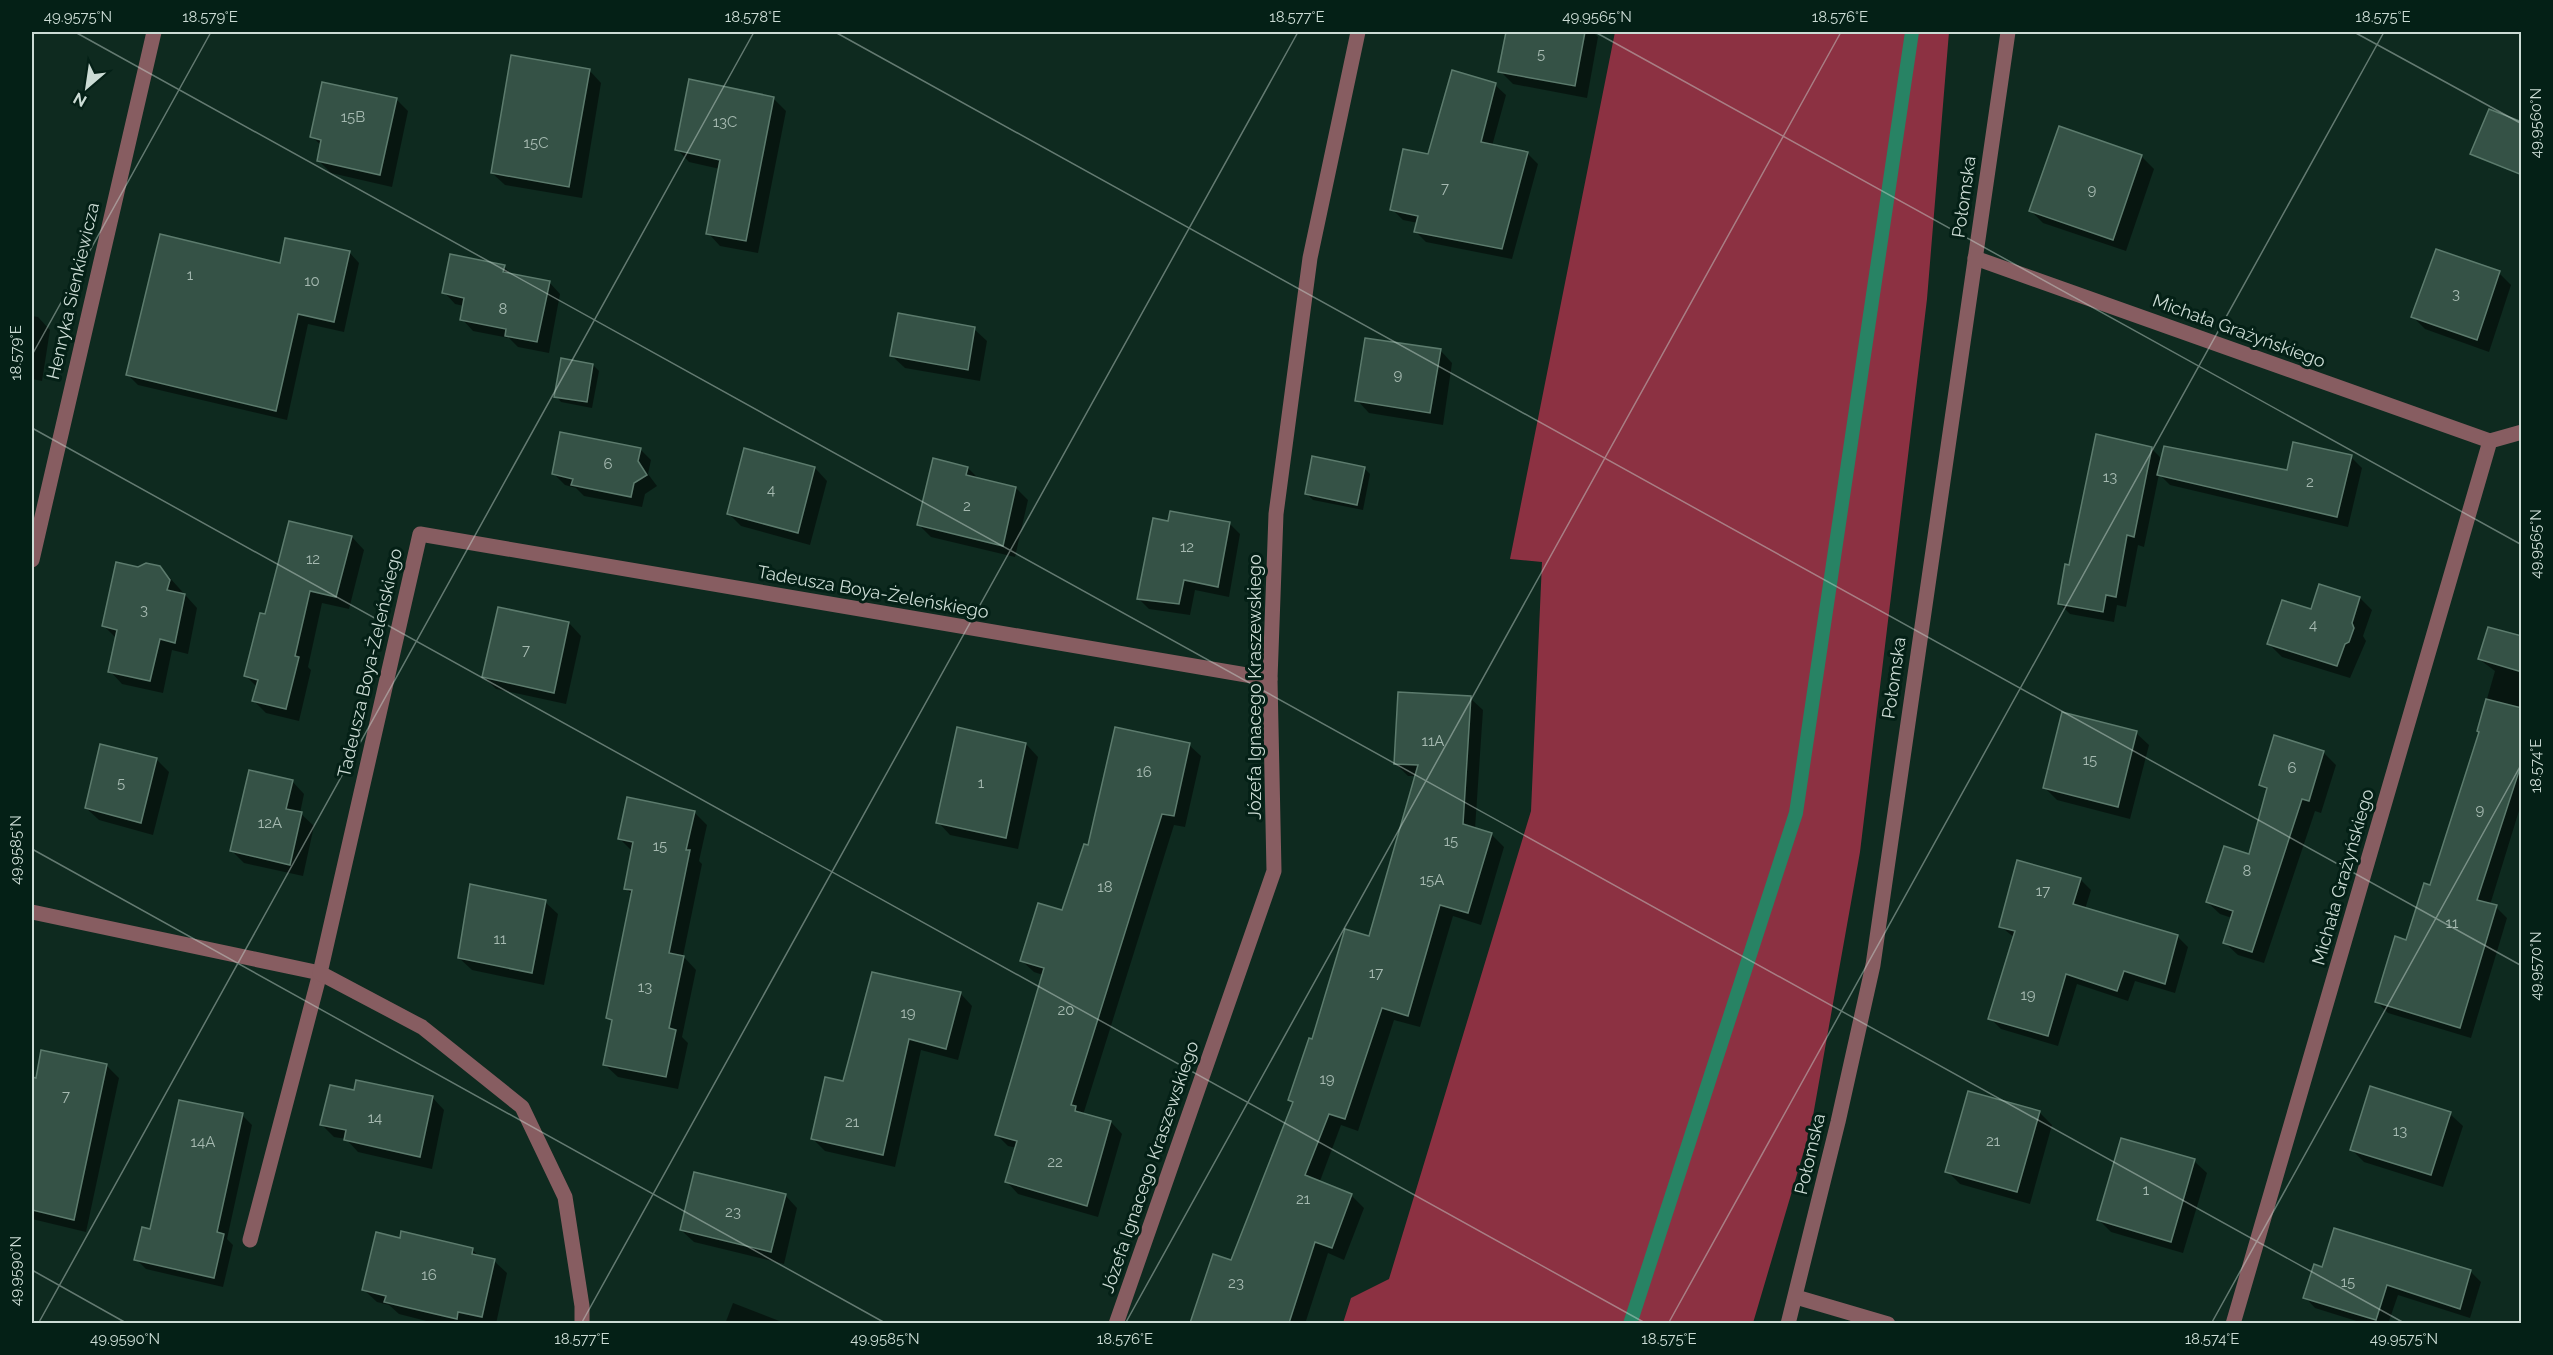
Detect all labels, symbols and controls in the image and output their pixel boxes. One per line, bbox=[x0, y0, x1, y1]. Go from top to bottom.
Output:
text: 49.9575°N bbox=[44, 8, 112, 26]
text: 18.579°E bbox=[182, 8, 238, 26]
text: 18.578°E bbox=[725, 8, 781, 26]
text: 18.577°E bbox=[1269, 8, 1325, 26]
text: 49.9565°N bbox=[1562, 8, 1632, 26]
text: 18.576°E bbox=[1812, 8, 1868, 26]
text: 18.575°E bbox=[2355, 8, 2411, 26]
house number: 5 bbox=[1537, 45, 1545, 63]
north arrow bbox=[57, 57, 117, 117]
text: N bbox=[70, 88, 90, 111]
text: 49.9560°N bbox=[2527, 88, 2545, 158]
house number: 15B bbox=[341, 108, 365, 126]
house number: 13C bbox=[713, 113, 737, 131]
house number: 15C bbox=[524, 134, 548, 152]
street label: Połomska bbox=[1947, 155, 1980, 239]
house number: 7 bbox=[1441, 179, 1449, 197]
house number: 9 bbox=[2088, 181, 2097, 199]
street label: Henryka Sienkiewicza bbox=[42, 200, 103, 381]
house number: 1 bbox=[187, 266, 194, 284]
house number: 10 bbox=[304, 272, 320, 290]
house number: 3 bbox=[2452, 285, 2460, 303]
street label: Michała Grażyńskiego bbox=[2150, 290, 2329, 372]
house number: 8 bbox=[499, 300, 508, 318]
text: 18.579°E bbox=[7, 325, 25, 381]
house number: 9 bbox=[1394, 366, 1403, 384]
house number: 6 bbox=[603, 455, 613, 473]
house number: 13 bbox=[2103, 468, 2117, 486]
house number: 2 bbox=[2306, 473, 2314, 491]
house number: 4 bbox=[767, 481, 775, 499]
house number: 2 bbox=[963, 497, 971, 515]
text: 49.9565°N bbox=[2527, 509, 2545, 579]
house number: 12 bbox=[1180, 538, 1194, 556]
street label: Tadeusza Boya-Żeleńskiego bbox=[333, 546, 406, 780]
house number: 12 bbox=[306, 550, 320, 568]
street label: Józefa Ignacego Kraszewskiego bbox=[1244, 554, 1265, 820]
street label: Tadeusza Boya-Żeleńskiego bbox=[756, 561, 991, 622]
house number: 3 bbox=[140, 601, 148, 619]
house number: 4 bbox=[2309, 616, 2317, 634]
street label: Połomska bbox=[1877, 636, 1910, 720]
house number: 7 bbox=[522, 641, 530, 659]
house number: 11A bbox=[1422, 732, 1444, 750]
text: 18.574°E bbox=[2527, 739, 2545, 793]
house number: 15 bbox=[2083, 751, 2097, 769]
house number: 6 bbox=[2287, 759, 2297, 777]
house number: 16 bbox=[1136, 763, 1152, 781]
house number: 5 bbox=[117, 774, 125, 792]
house number: 1 bbox=[978, 774, 985, 792]
street label: Michała Grażyńskiego bbox=[2307, 786, 2378, 967]
house number: 9 bbox=[2476, 801, 2485, 819]
house number: 12A bbox=[258, 814, 282, 832]
text: 49.9585°N bbox=[7, 815, 25, 885]
house number: 15 bbox=[1444, 832, 1458, 850]
house number: 15 bbox=[653, 837, 667, 855]
house number: 8 bbox=[2243, 862, 2252, 880]
house number: 15A bbox=[1420, 871, 1444, 889]
house number: 18 bbox=[1097, 878, 1113, 896]
house number: 17 bbox=[2036, 882, 2050, 900]
house number: 11 bbox=[2446, 914, 2459, 932]
house number: 11 bbox=[494, 930, 507, 948]
text: 49.9570°N bbox=[2527, 931, 2545, 1001]
house number: 17 bbox=[1369, 964, 1383, 982]
house number: 13 bbox=[638, 978, 652, 996]
house number: 19 bbox=[2020, 986, 2036, 1004]
house number: 20 bbox=[1058, 1001, 1075, 1019]
house number: 19 bbox=[900, 1004, 916, 1022]
street label: Józefa Ignacego Kraszewskiego bbox=[1096, 1038, 1203, 1296]
house number: 19 bbox=[1319, 1070, 1335, 1088]
house number: 7 bbox=[62, 1087, 70, 1105]
house number: 14 bbox=[368, 1109, 382, 1127]
street label: Połomska bbox=[1790, 1111, 1829, 1196]
house number: 21 bbox=[845, 1113, 860, 1131]
house number: 13 bbox=[2393, 1122, 2407, 1140]
house number: 21 bbox=[1986, 1132, 2001, 1150]
house number: 14A bbox=[191, 1133, 215, 1151]
house number: 22 bbox=[1047, 1153, 1063, 1171]
house number: 1 bbox=[2143, 1181, 2150, 1199]
house number: 21 bbox=[1296, 1190, 1311, 1208]
house number: 23 bbox=[725, 1203, 741, 1221]
text: 49.9590°N bbox=[7, 1236, 25, 1306]
house number: 16 bbox=[421, 1266, 437, 1284]
house number: 15 bbox=[2341, 1273, 2355, 1291]
house number: 23 bbox=[1228, 1274, 1244, 1292]
text: 49.9590°N bbox=[90, 1330, 160, 1348]
text: 18.577°E bbox=[554, 1330, 610, 1348]
text: 49.9585°N bbox=[850, 1330, 920, 1348]
text: 18.576°E bbox=[1097, 1330, 1153, 1348]
text: 18.575°E bbox=[1641, 1330, 1697, 1348]
text: 18.574°E bbox=[2185, 1330, 2239, 1348]
text: 49.9575°N bbox=[2370, 1330, 2438, 1348]

